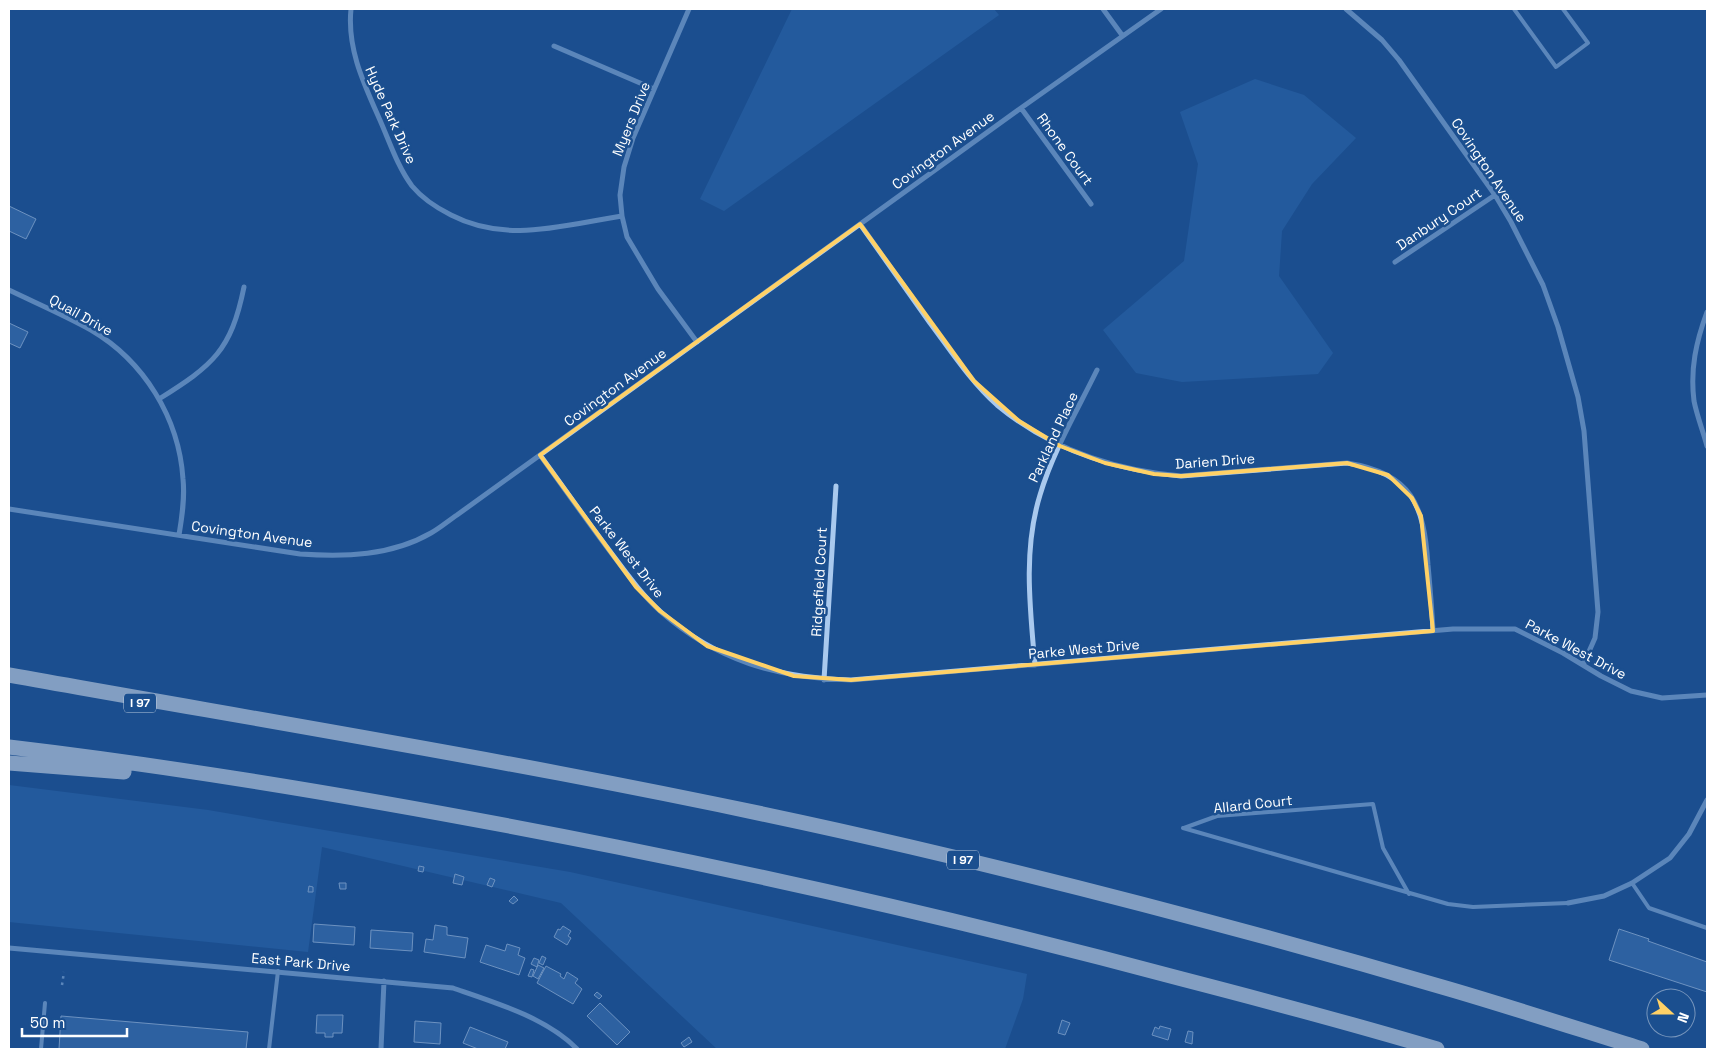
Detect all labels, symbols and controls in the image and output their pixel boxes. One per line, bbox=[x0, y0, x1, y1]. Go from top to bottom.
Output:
street label: Hyde Park Drive bbox=[361, 63, 421, 167]
street label: Myers Drive bbox=[608, 79, 654, 159]
street label: Covington Avenue bbox=[888, 107, 998, 193]
street label: Rhone Court bbox=[1033, 110, 1097, 188]
street label: Covington Avenue bbox=[1447, 114, 1531, 226]
street label: Danbury Court bbox=[1393, 184, 1485, 254]
street label: Quail Drive bbox=[46, 290, 116, 340]
street label: Covington Avenue bbox=[560, 344, 670, 430]
street label: Parkland Place bbox=[1024, 389, 1082, 485]
street label: Darien Drive bbox=[1174, 449, 1256, 473]
street label: Parke West Drive bbox=[586, 502, 668, 602]
street label: Covington Avenue bbox=[190, 517, 314, 551]
street label: Ridgefield Court bbox=[807, 527, 831, 637]
street label: Parke West Drive bbox=[1522, 615, 1630, 683]
street label: Parke West Drive bbox=[1028, 635, 1140, 663]
road number: I 97 bbox=[124, 694, 156, 712]
street label: Allard Court bbox=[1213, 791, 1293, 817]
road number: I 97 bbox=[947, 850, 979, 870]
street label: East Park Drive bbox=[251, 949, 351, 975]
north arrow bbox=[1646, 988, 1696, 1038]
scale bar bbox=[22, 1006, 128, 1038]
text: N bbox=[1673, 1010, 1693, 1025]
text: 50 m bbox=[30, 1013, 65, 1032]

